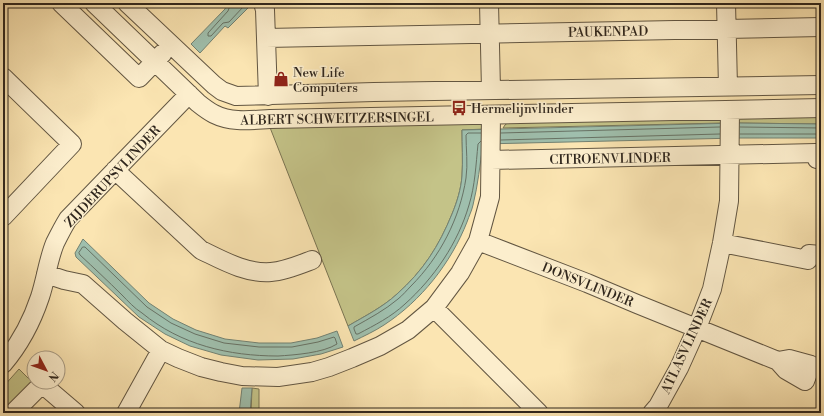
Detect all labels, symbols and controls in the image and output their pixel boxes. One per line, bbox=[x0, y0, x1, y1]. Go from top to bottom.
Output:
street label: PAUKENPAD bbox=[568, 23, 648, 41]
place label: New Life Computers bbox=[293, 65, 358, 96]
shop icon: New Life Computers bbox=[272, 70, 290, 88]
bus stop icon: Hermelijnvlinder bbox=[450, 99, 468, 117]
place label: Hermelijnvlinder bbox=[471, 101, 574, 117]
street label: ALBERT SCHWEITZERSINGEL bbox=[239, 109, 434, 129]
street label: ZIJDERUPSVLINDER bbox=[61, 122, 165, 231]
street label: CITROENVLINDER bbox=[549, 150, 672, 168]
street label: DONSVLINDER bbox=[540, 259, 637, 311]
street label: ATLASVLINDER bbox=[657, 295, 716, 397]
north arrow bbox=[26, 350, 66, 390]
text: N bbox=[44, 368, 61, 384]

